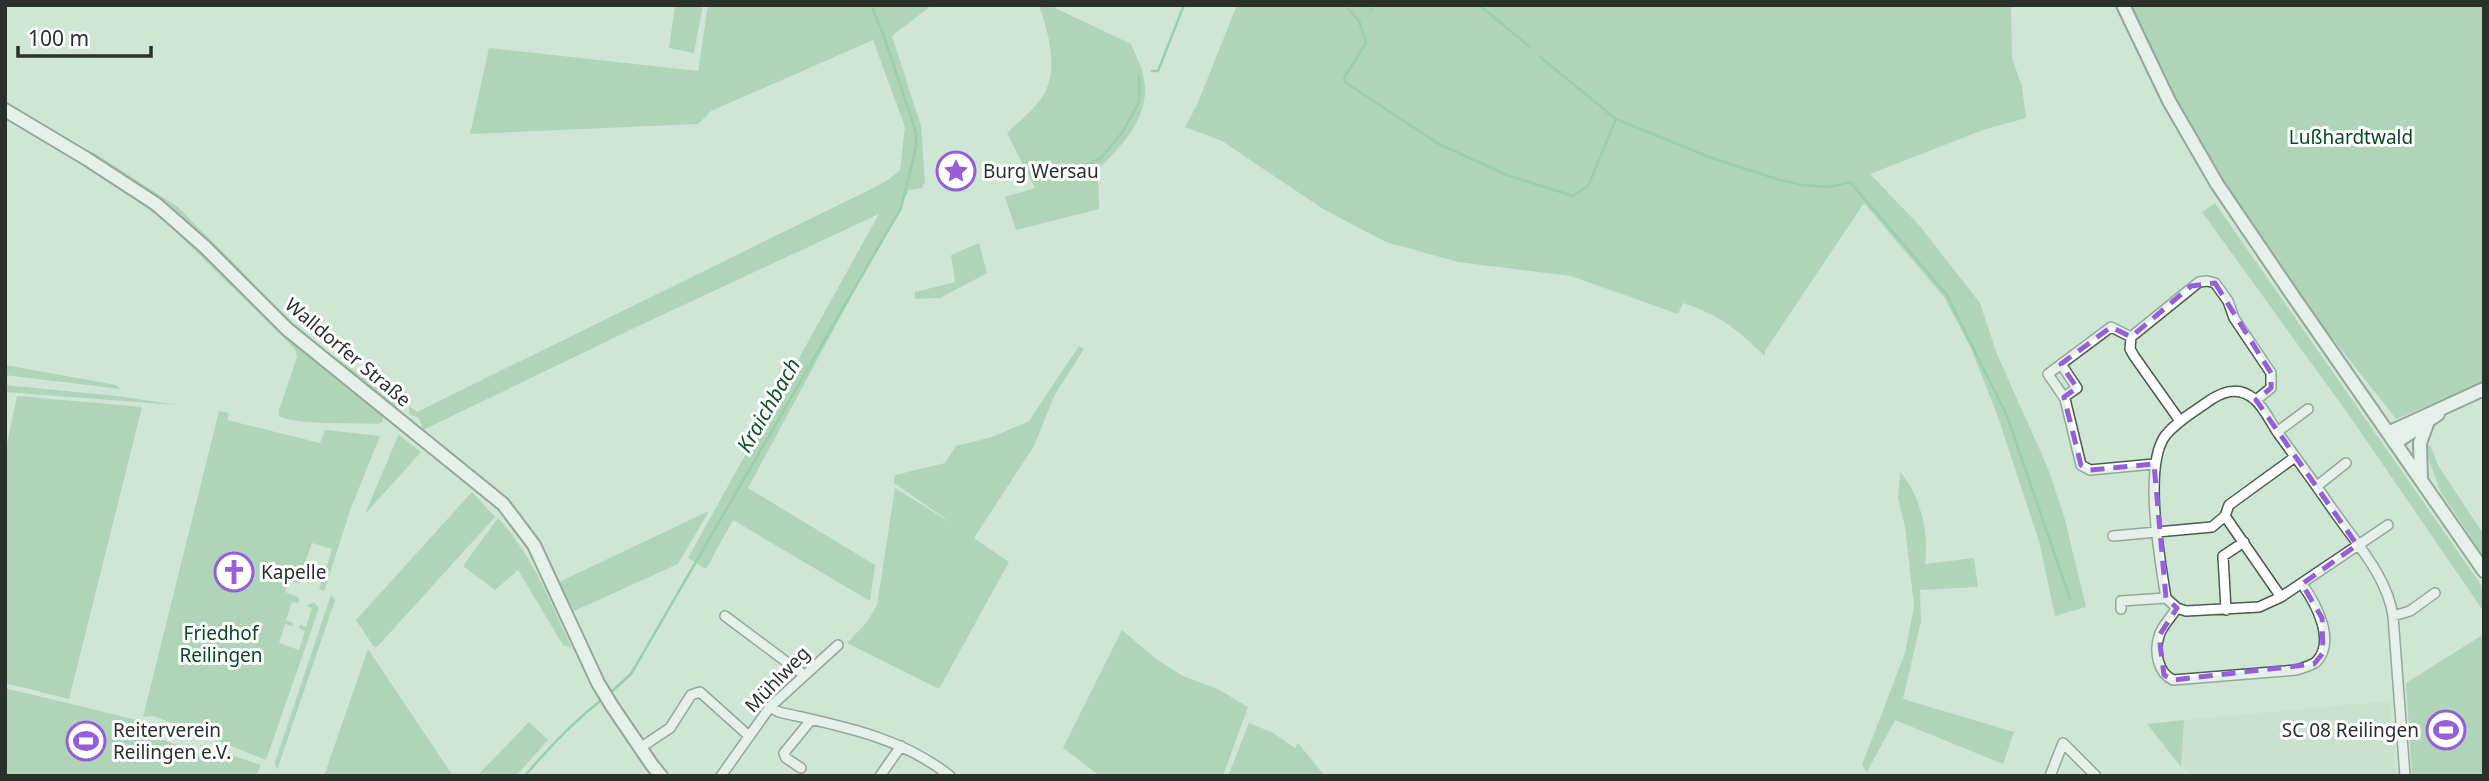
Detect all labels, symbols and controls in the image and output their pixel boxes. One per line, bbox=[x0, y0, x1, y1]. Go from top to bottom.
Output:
scale bar bbox=[18, 14, 150, 58]
text: 100 m bbox=[28, 24, 89, 52]
park label: Lußhardtwald bbox=[2289, 124, 2413, 150]
place icon: Burg Wersau bbox=[935, 150, 977, 192]
place label: Burg Wersau bbox=[983, 158, 1099, 184]
street label: Walldorfer Straße bbox=[280, 292, 416, 412]
water label: Kraichbach bbox=[730, 353, 806, 457]
church icon: Kapelle bbox=[213, 551, 255, 593]
place label: Kapelle bbox=[261, 559, 326, 585]
park label: Friedhof Reilingen bbox=[179, 620, 263, 668]
street label: Mühlweg bbox=[739, 640, 815, 718]
sports icon: SC 08 Reilingen bbox=[2425, 709, 2467, 751]
place label: Reiterverein Reilingen e.V. bbox=[113, 717, 231, 765]
place label: SC 08 Reilingen bbox=[2282, 717, 2419, 743]
sports icon: Reiterverein Reilingen e.V. bbox=[65, 720, 107, 762]

